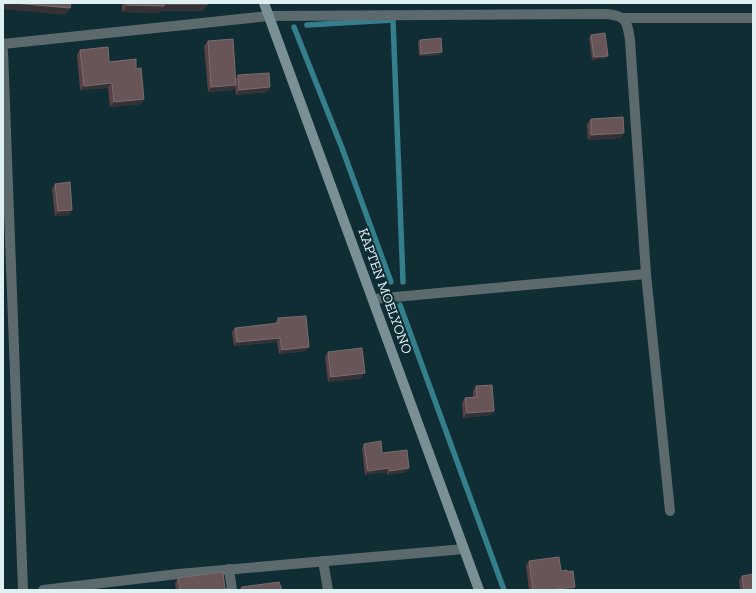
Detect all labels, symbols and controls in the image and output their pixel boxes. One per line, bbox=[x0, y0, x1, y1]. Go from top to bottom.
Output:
street label: KAPTEN MOELYONO bbox=[354, 226, 416, 356]

